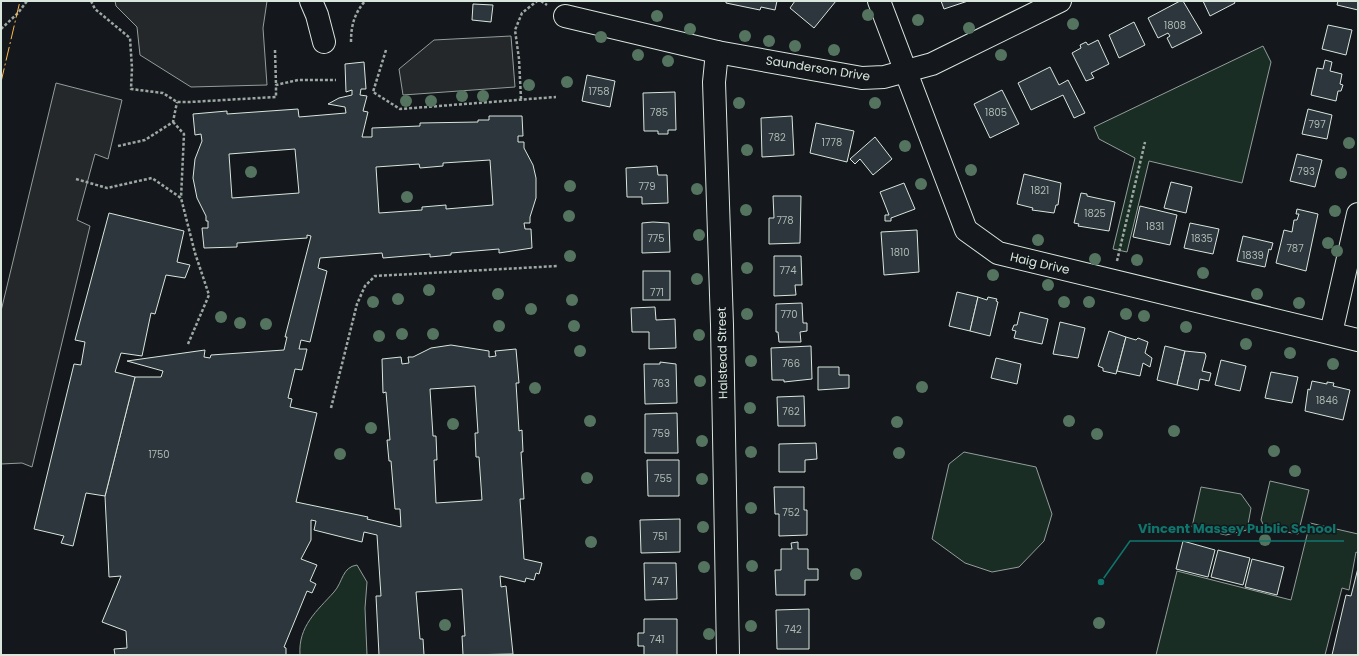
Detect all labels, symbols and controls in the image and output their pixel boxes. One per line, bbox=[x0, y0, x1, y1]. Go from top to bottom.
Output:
house number: 1808 bbox=[1164, 18, 1186, 33]
street label: Saunderson Drive bbox=[765, 51, 871, 85]
house number: 1758 bbox=[588, 84, 610, 99]
house number: 785 bbox=[650, 105, 668, 120]
house number: 1805 bbox=[985, 105, 1007, 120]
house number: 797 bbox=[1308, 117, 1326, 132]
house number: 782 bbox=[768, 130, 786, 145]
house number: 1778 bbox=[822, 135, 842, 150]
house number: 793 bbox=[1297, 164, 1315, 179]
house number: 779 bbox=[638, 179, 656, 194]
house number: 1821 bbox=[1031, 183, 1049, 198]
house number: 1825 bbox=[1084, 206, 1106, 221]
house number: 778 bbox=[776, 213, 794, 228]
house number: 1831 bbox=[1146, 219, 1164, 234]
house number: 775 bbox=[647, 231, 665, 246]
house number: 1835 bbox=[1191, 231, 1213, 246]
house number: 787 bbox=[1286, 241, 1304, 256]
house number: 1810 bbox=[891, 245, 910, 260]
street label: Haig Drive bbox=[1008, 248, 1072, 278]
house number: 1839 bbox=[1242, 248, 1264, 263]
house number: 774 bbox=[779, 263, 797, 278]
house number: 771 bbox=[650, 285, 664, 300]
street label: Halstead Street bbox=[713, 307, 731, 399]
house number: 770 bbox=[780, 307, 798, 322]
house number: 766 bbox=[782, 356, 800, 371]
house number: 763 bbox=[652, 376, 670, 391]
house number: 1846 bbox=[1316, 393, 1338, 408]
house number: 762 bbox=[782, 404, 800, 419]
house number: 759 bbox=[652, 426, 670, 441]
house number: 1750 bbox=[148, 447, 170, 462]
house number: 755 bbox=[654, 471, 672, 486]
house number: 752 bbox=[782, 505, 800, 520]
callout: Vincent Massey Public School bbox=[1130, 516, 1344, 541]
text: Vincent Massey Public School bbox=[1138, 519, 1336, 538]
house number: 751 bbox=[653, 529, 667, 544]
house number: 747 bbox=[651, 574, 669, 589]
house number: 742 bbox=[784, 622, 802, 637]
house number: 741 bbox=[650, 632, 664, 647]

